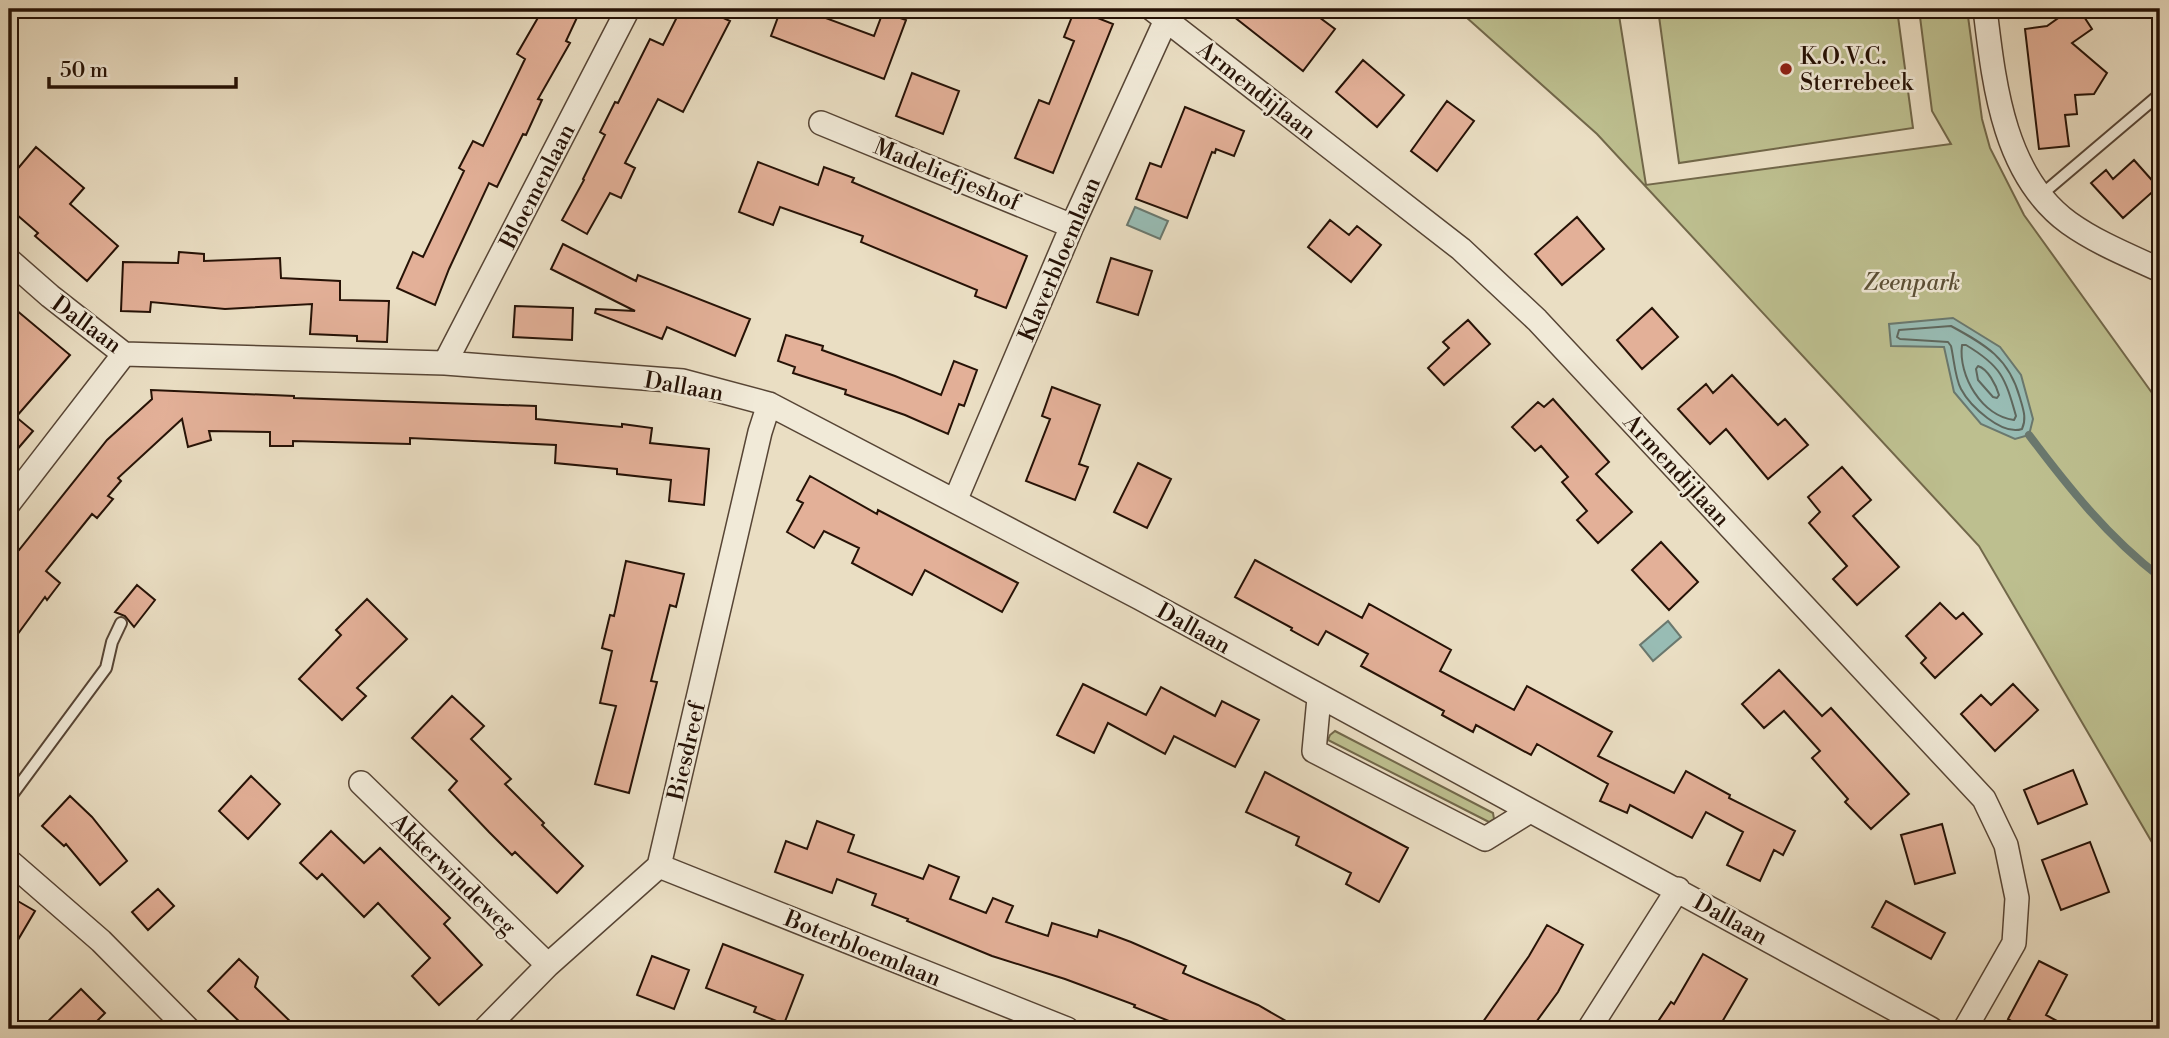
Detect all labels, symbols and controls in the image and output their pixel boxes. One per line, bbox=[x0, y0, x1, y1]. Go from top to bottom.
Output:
street label: Armendijlaan bbox=[1191, 35, 1322, 146]
place label: K.O.V.C. Sterrebeek bbox=[1800, 43, 1914, 97]
scale bar bbox=[49, 46, 236, 90]
text: 50 m bbox=[60, 58, 108, 84]
marker: K.O.V.C. Sterrebeek bbox=[1778, 61, 1794, 77]
street label: Bloemenlaan bbox=[494, 119, 582, 255]
street label: Madeliefjeshof bbox=[869, 133, 1026, 218]
street label: Klaverbloemlaan bbox=[1013, 173, 1107, 346]
park label: Zeenpark bbox=[1864, 269, 1960, 297]
street label: Dallaan bbox=[46, 290, 127, 360]
street label: Dallaan bbox=[642, 366, 726, 408]
street label: Armendijlaan bbox=[1617, 408, 1736, 533]
street label: Dallaan bbox=[1152, 597, 1236, 661]
street label: Biesdreef bbox=[662, 698, 712, 804]
street label: Akkerwindeweg bbox=[384, 807, 522, 941]
street label: Dallaan bbox=[1689, 888, 1773, 952]
street label: Boterbloemlaan bbox=[779, 904, 945, 993]

